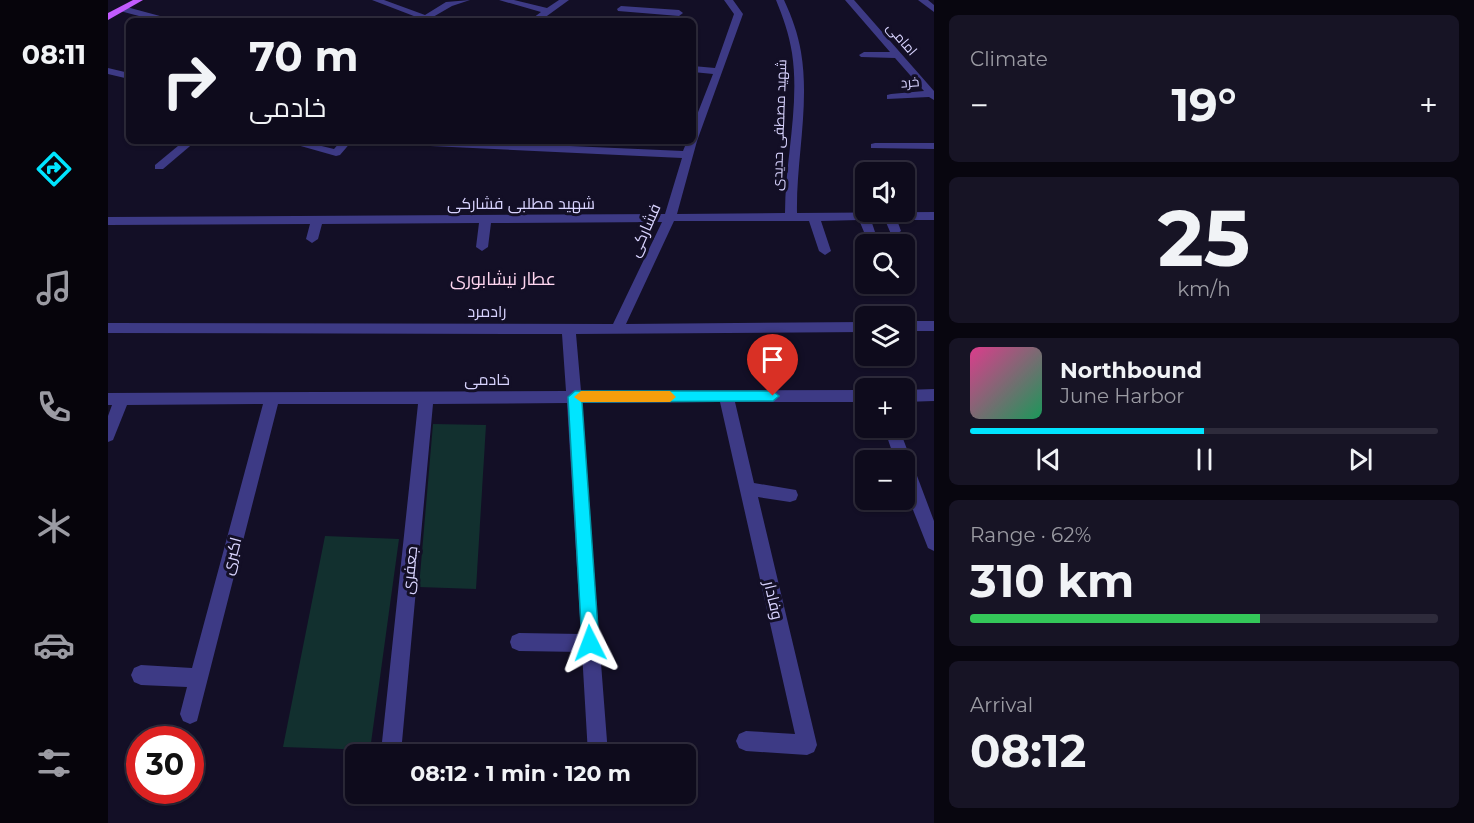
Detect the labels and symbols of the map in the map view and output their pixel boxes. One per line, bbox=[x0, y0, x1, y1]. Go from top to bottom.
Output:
street label: امامی bbox=[883, 19, 921, 59]
street label: شهید مصطفی حدیدی bbox=[768, 59, 790, 191]
street label: خرد bbox=[900, 72, 920, 92]
street label: شهید مطلبی فشارکی bbox=[447, 194, 595, 214]
street label: فشارکی bbox=[624, 201, 666, 260]
district label: عطار نیشابوری bbox=[450, 268, 556, 290]
street label: رادمرد bbox=[467, 302, 507, 321]
pin bbox=[747, 334, 798, 396]
street label: خادمی bbox=[464, 370, 510, 390]
street label: اکبری bbox=[217, 535, 247, 577]
street label: جعفری bbox=[398, 545, 422, 595]
street label: وفادار bbox=[760, 578, 787, 621]
position arrow bbox=[558, 611, 622, 675]
speed limit sign: 30 bbox=[126, 726, 204, 804]

